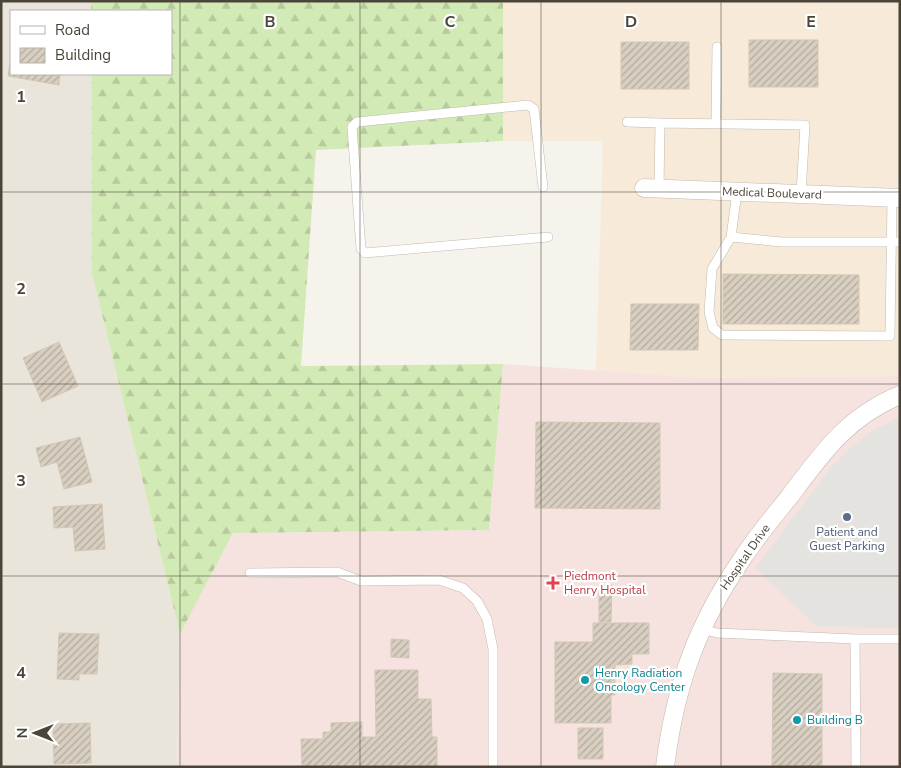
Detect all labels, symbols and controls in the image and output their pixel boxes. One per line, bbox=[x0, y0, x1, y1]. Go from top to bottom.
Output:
legend bbox=[10, 10, 172, 75]
text: B bbox=[264, 11, 276, 33]
text: C bbox=[445, 11, 456, 33]
text: D bbox=[625, 11, 637, 33]
text: E bbox=[806, 11, 816, 33]
text: Road bbox=[55, 20, 90, 40]
text: Building bbox=[55, 45, 111, 65]
text: 1 bbox=[16, 86, 26, 108]
street label: Medical Boulevard bbox=[722, 183, 822, 203]
text: 2 bbox=[16, 278, 26, 300]
text: 3 bbox=[16, 470, 26, 492]
marker: Patient and Guest Parking bbox=[841, 511, 853, 523]
street label: Hospital Drive bbox=[716, 521, 774, 593]
place label: Patient and Guest Parking bbox=[809, 524, 885, 554]
place label: Piedmont Henry Hospital bbox=[564, 568, 646, 598]
marker: Piedmont Henry Hospital bbox=[546, 576, 560, 590]
text: 4 bbox=[16, 662, 26, 684]
place label: Henry Radiation Oncology Center bbox=[595, 665, 686, 695]
marker: Henry Radiation Oncology Center bbox=[579, 674, 591, 686]
north arrow bbox=[10, 708, 60, 758]
place label: Building B bbox=[807, 712, 863, 728]
marker: Building B bbox=[791, 714, 803, 726]
text: N bbox=[13, 728, 32, 738]

